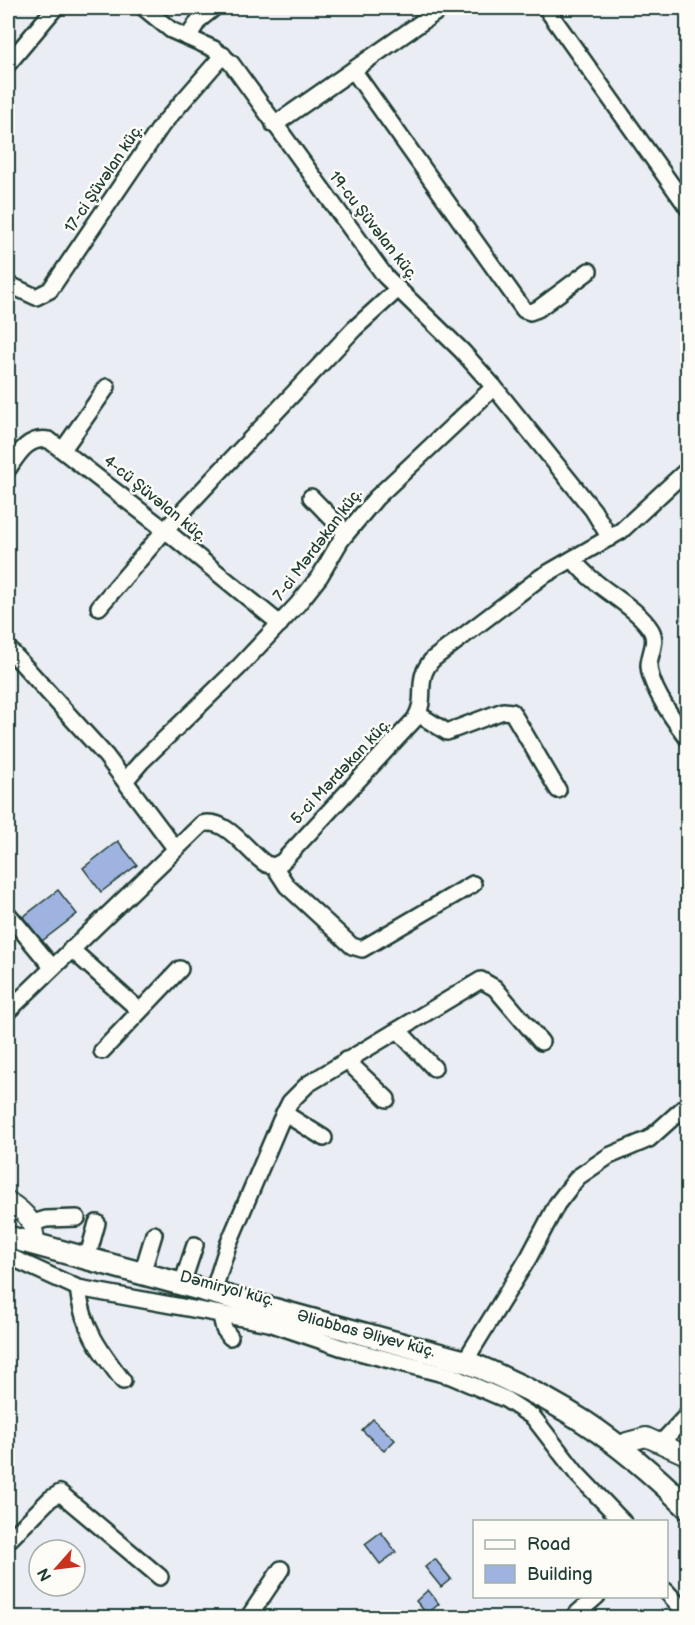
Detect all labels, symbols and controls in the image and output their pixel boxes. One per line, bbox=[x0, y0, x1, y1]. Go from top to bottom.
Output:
street label: 17-ci Şüvəlan küç. bbox=[61, 121, 147, 237]
street label: 19-cu Şüvəlan küç. bbox=[325, 168, 421, 284]
street label: 4-cü Şüvəlan küç. bbox=[100, 452, 210, 546]
street label: 7-ci Mərdəkan küç. bbox=[269, 485, 367, 605]
street label: 5-ci Mərdəkan küç. bbox=[287, 715, 395, 829]
street label: Dəmiryol küç. bbox=[178, 1267, 276, 1311]
street label: Əliabbas Əliyev küç. bbox=[295, 1306, 437, 1362]
legend bbox=[473, 1520, 668, 1598]
text: Road bbox=[527, 1534, 571, 1555]
north arrow bbox=[27, 1538, 87, 1598]
text: Building bbox=[527, 1564, 593, 1585]
text: N bbox=[34, 1565, 56, 1584]

